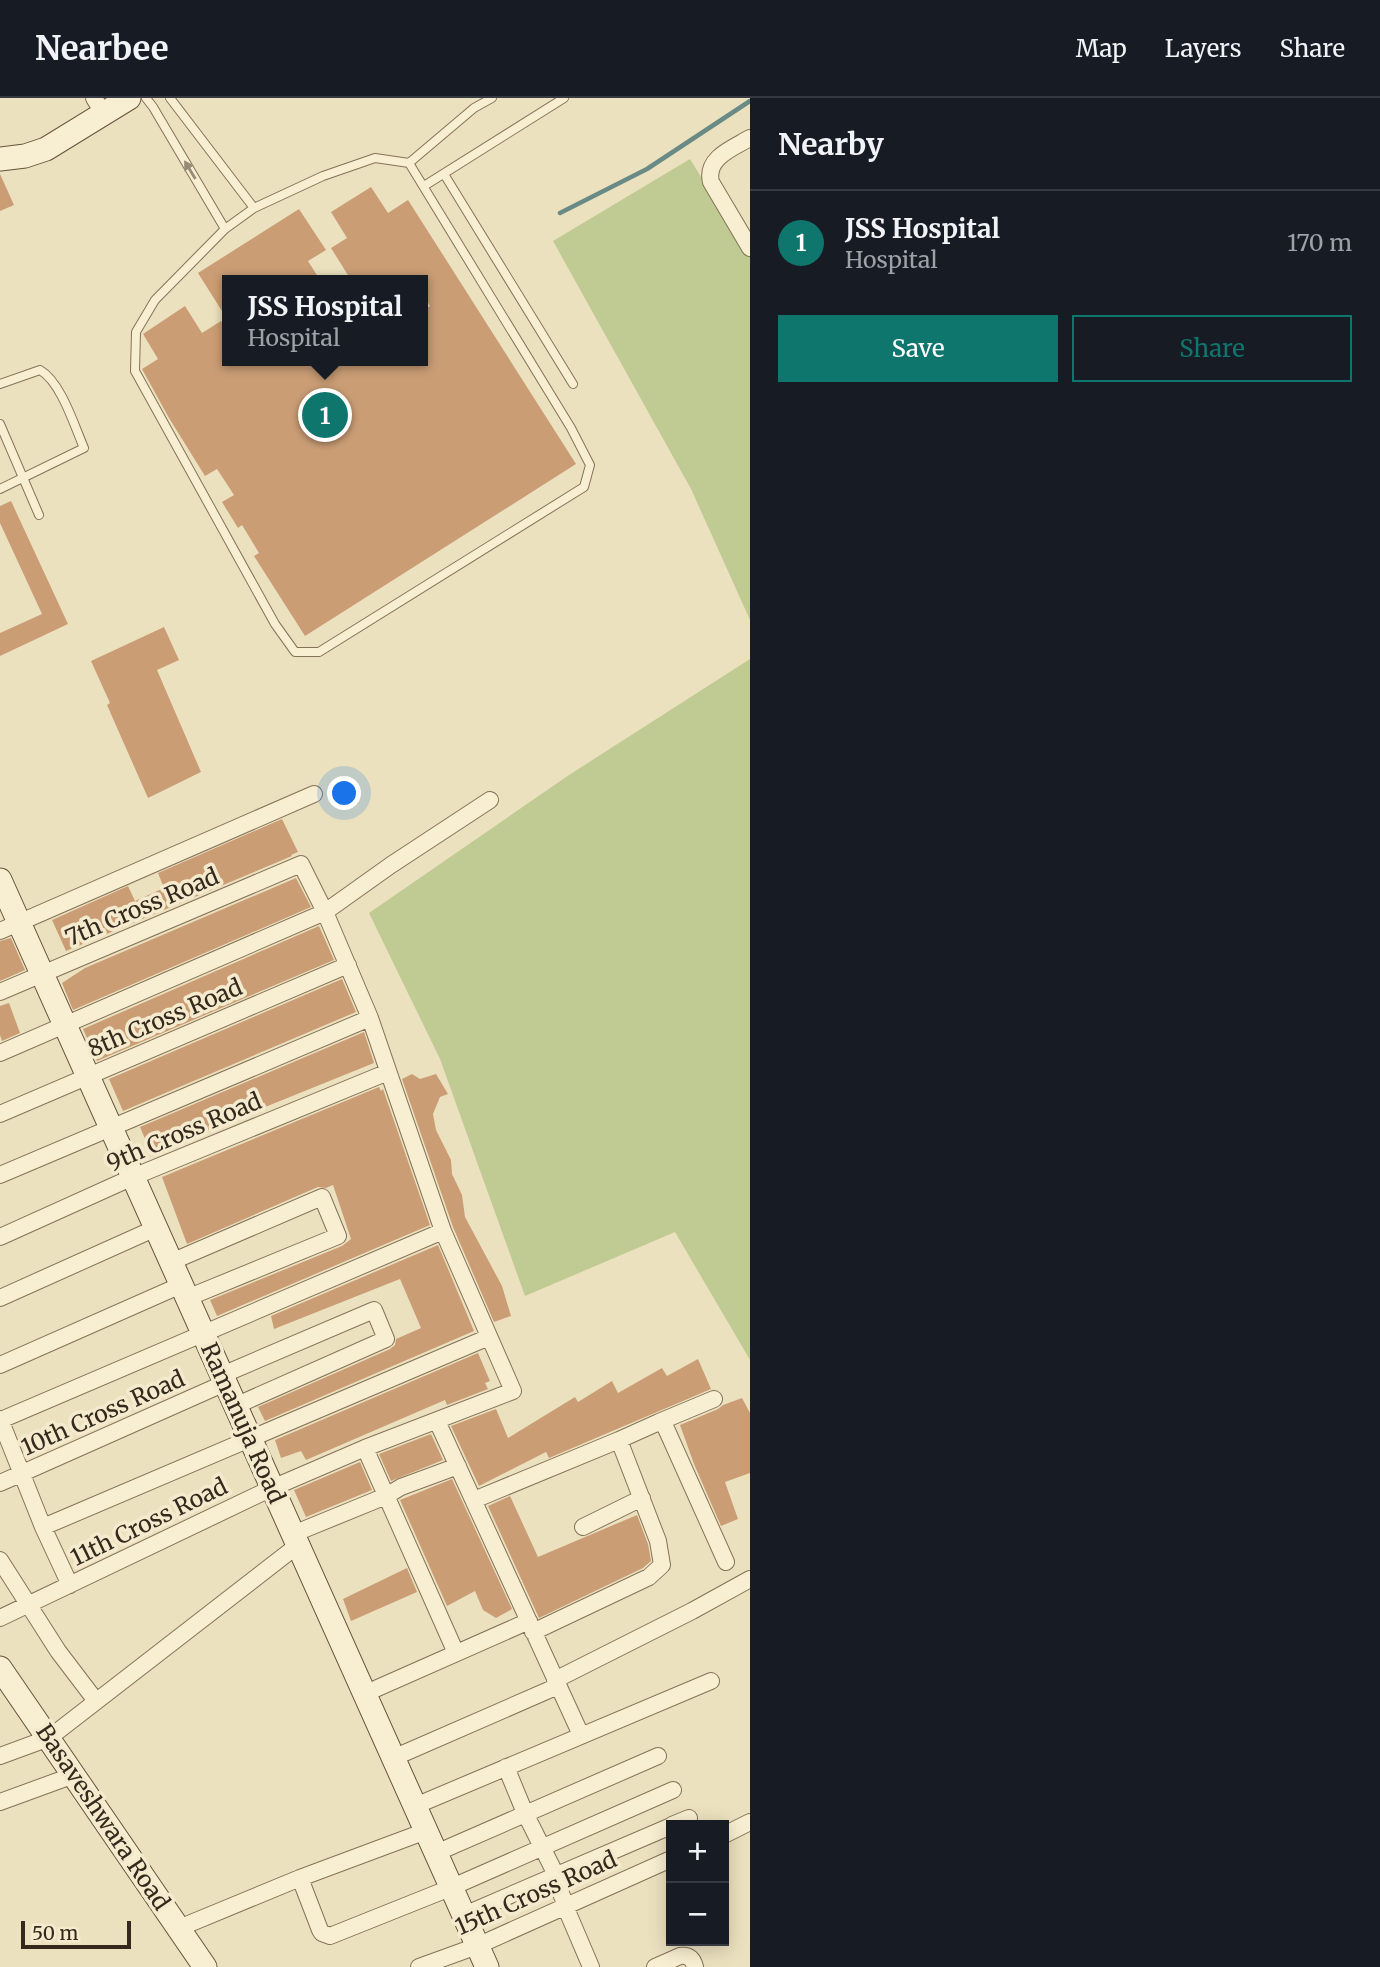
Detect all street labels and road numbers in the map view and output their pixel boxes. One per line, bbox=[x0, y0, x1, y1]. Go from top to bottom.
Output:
street label: 7th Cross Road bbox=[61, 861, 223, 952]
street label: 8th Cross Road bbox=[83, 972, 246, 1063]
street label: 9th Cross Road bbox=[102, 1086, 266, 1177]
street label: Ramanuja Road bbox=[195, 1338, 292, 1508]
street label: 10th Cross Road bbox=[17, 1364, 189, 1461]
street label: 11th Cross Road bbox=[66, 1471, 232, 1572]
street label: Basaveshwara Road bbox=[30, 1718, 177, 1915]
street label: 15th Cross Road bbox=[451, 1844, 621, 1941]

